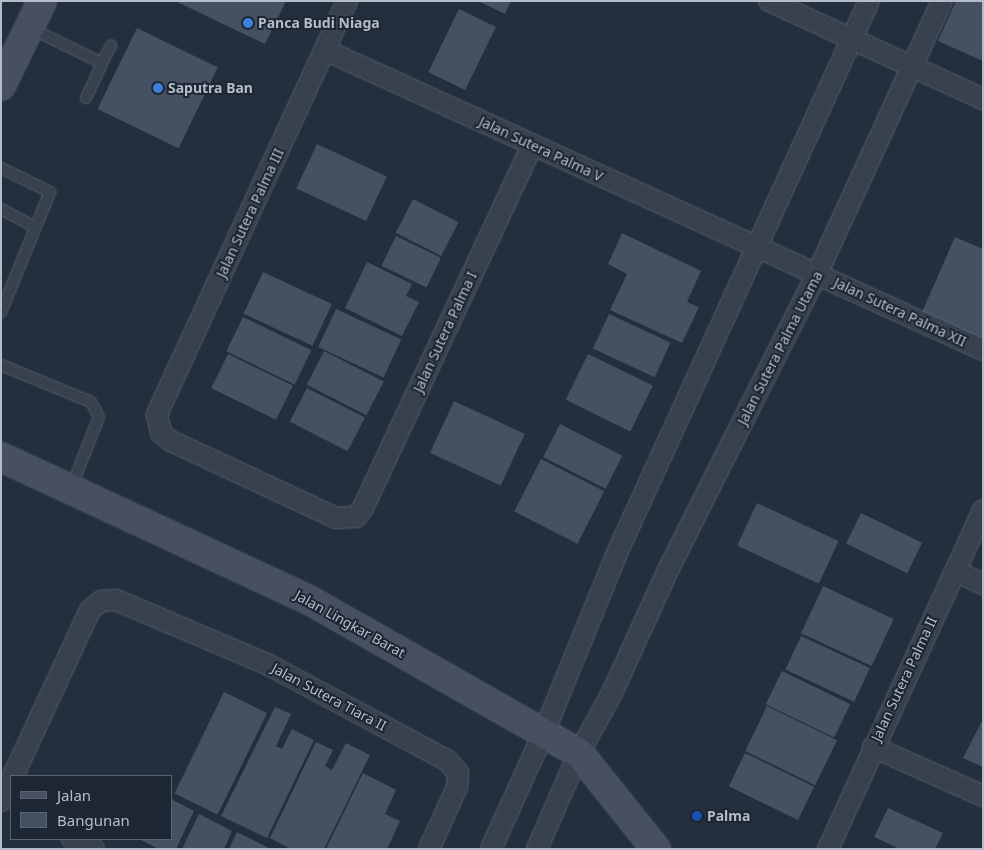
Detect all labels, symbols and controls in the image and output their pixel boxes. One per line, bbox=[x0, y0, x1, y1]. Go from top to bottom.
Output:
place label: Panca Budi Niaga bbox=[258, 15, 380, 31]
marker: Panca Budi Niaga bbox=[242, 17, 254, 29]
place label: Saputra Ban bbox=[168, 80, 253, 96]
marker: Saputra Ban bbox=[152, 82, 164, 94]
street label: Jalan Sutera Palma V bbox=[476, 113, 606, 185]
street label: Jalan Sutera Palma III bbox=[213, 146, 287, 280]
street label: Jalan Sutera Palma Utama bbox=[734, 268, 826, 428]
street label: Jalan Sutera Palma I bbox=[410, 269, 480, 395]
street label: Jalan Sutera Palma XII bbox=[831, 274, 969, 350]
street label: Jalan Lingkar Barat bbox=[292, 587, 408, 661]
street label: Jalan Sutera Palma II bbox=[868, 614, 940, 744]
street label: Jalan Sutera Tiara II bbox=[269, 660, 389, 734]
legend bbox=[10, 775, 172, 840]
text: Jalan bbox=[57, 785, 91, 805]
place label: Palma bbox=[707, 808, 750, 824]
text: Bangunan bbox=[57, 810, 130, 830]
marker: Palma bbox=[691, 810, 703, 822]

